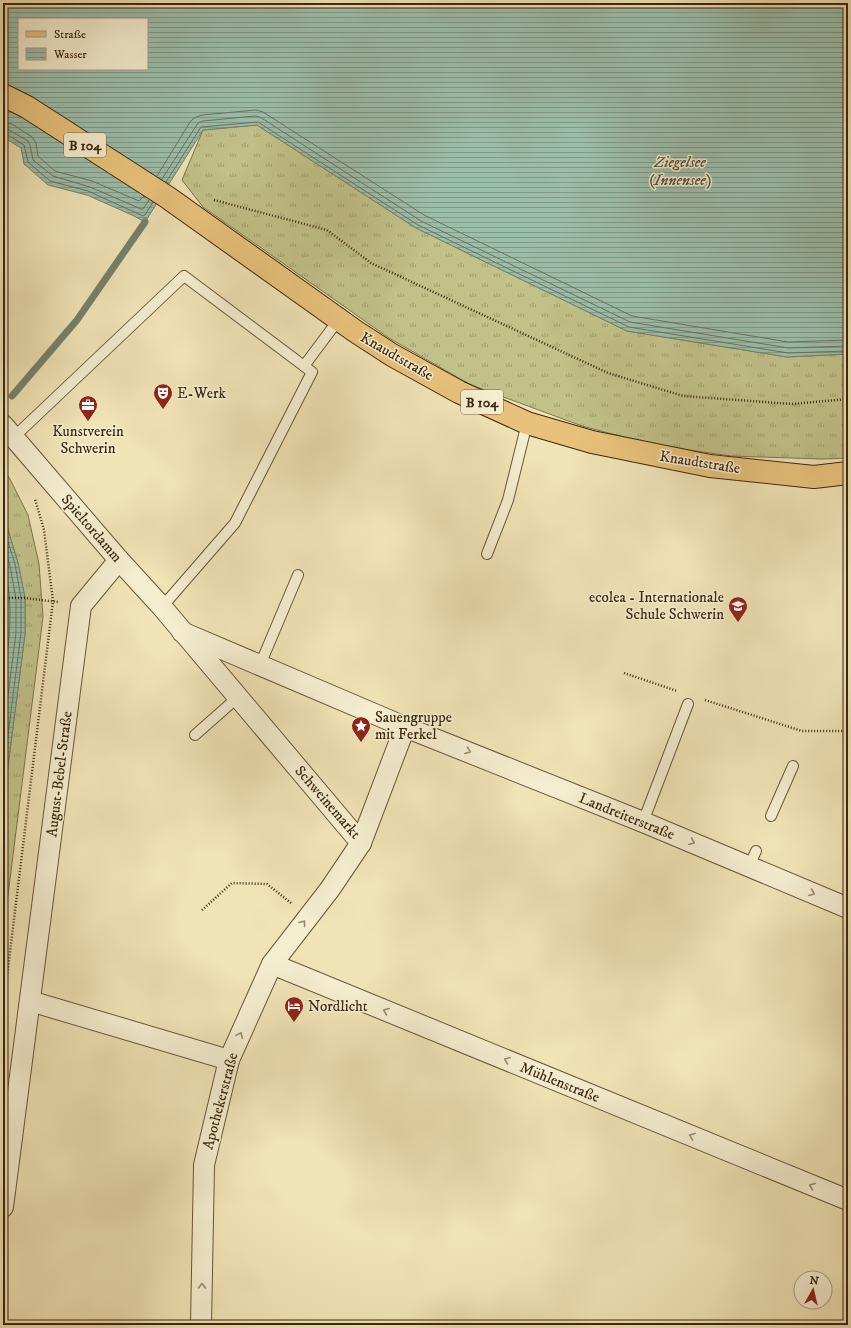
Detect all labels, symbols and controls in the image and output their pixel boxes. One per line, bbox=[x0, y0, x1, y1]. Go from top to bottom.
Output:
legend bbox=[18, 18, 148, 70]
text: Straße bbox=[54, 27, 86, 42]
text: Wasser bbox=[53, 47, 87, 62]
road number: B 104 bbox=[64, 133, 106, 157]
water label: Ziegelsee (Innensee) bbox=[649, 152, 711, 190]
street label: Knaudtstraße bbox=[357, 328, 437, 385]
theatre icon: E-Werk bbox=[152, 382, 174, 410]
place label: E-Werk bbox=[177, 384, 226, 403]
road number: B 104 bbox=[461, 390, 503, 414]
office icon: Kunstverein Schwerin bbox=[77, 394, 99, 422]
place label: Kunstverein Schwerin bbox=[52, 422, 124, 458]
street label: Knaudtstraße bbox=[658, 447, 742, 478]
street label: Spieltordamm bbox=[57, 490, 126, 566]
place label: ecolea - Internationale Schule Schwerin bbox=[589, 588, 724, 624]
school or university icon: ecolea - Internationale Schule Schwerin bbox=[727, 595, 749, 623]
place label: Sauengruppe mit Ferkel bbox=[375, 708, 452, 744]
street label: August-Bebel-Straße bbox=[42, 710, 77, 838]
place icon: Sauengruppe mit Ferkel bbox=[350, 715, 372, 743]
one-way arrow bbox=[464, 747, 471, 755]
street label: Schweinemarkt bbox=[291, 762, 365, 843]
street label: Landreiterstraße bbox=[576, 789, 678, 844]
one-way arrow bbox=[689, 838, 696, 846]
one-way arrow bbox=[809, 888, 816, 896]
one-way arrow bbox=[299, 920, 306, 927]
hotel icon: Nordlicht bbox=[283, 995, 305, 1023]
place label: Nordlicht bbox=[308, 997, 368, 1016]
one-way arrow bbox=[383, 1008, 391, 1016]
one-way arrow bbox=[235, 1032, 243, 1040]
street label: Apothekerstraße bbox=[198, 1051, 243, 1152]
one-way arrow bbox=[503, 1057, 510, 1065]
street label: Mühlenstraße bbox=[517, 1058, 602, 1107]
one-way arrow bbox=[688, 1133, 695, 1141]
one-way arrow bbox=[808, 1182, 815, 1190]
north arrow bbox=[793, 1270, 833, 1310]
text: N bbox=[809, 1274, 820, 1289]
one-way arrow bbox=[197, 1283, 206, 1289]

